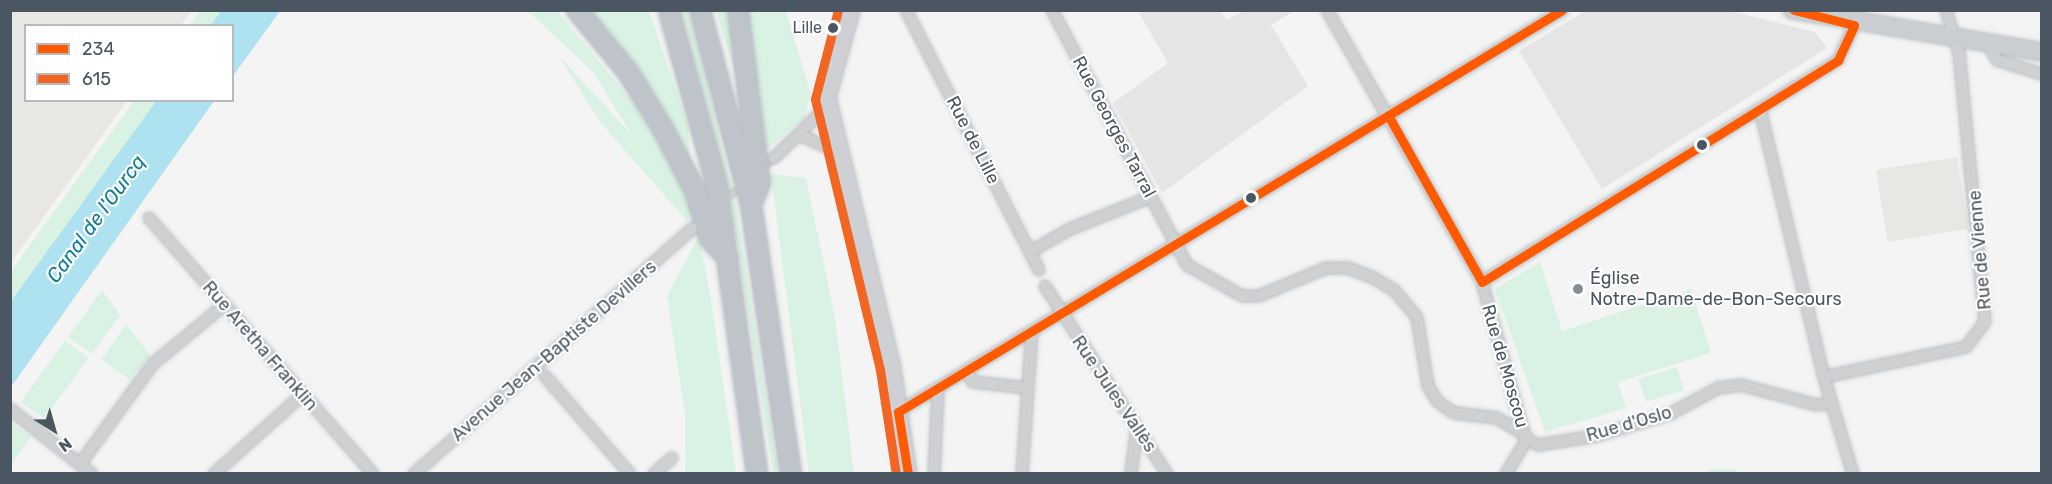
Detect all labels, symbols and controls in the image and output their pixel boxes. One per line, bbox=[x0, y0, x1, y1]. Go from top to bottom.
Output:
place label: Lille bbox=[792, 18, 822, 38]
marker: Lille bbox=[827, 22, 839, 34]
legend bbox=[24, 24, 234, 102]
text: 234 bbox=[82, 38, 115, 60]
street label: Rue Georges Tarral bbox=[1068, 52, 1160, 202]
text: 615 bbox=[82, 68, 111, 90]
street label: Rue de Lille bbox=[942, 92, 1004, 188]
unlabelled marker bbox=[1696, 139, 1708, 151]
water label: Canal de l'Ourcq bbox=[42, 150, 150, 288]
street label: Rue de Vienne bbox=[1964, 189, 1996, 311]
unlabelled marker bbox=[1245, 192, 1257, 204]
street label: Avenue Jean-Baptiste Devillers bbox=[447, 256, 661, 446]
place label: Église Notre-Dame-de-Bon-Secours bbox=[1590, 268, 1842, 310]
street label: Rue Aretha Franklin bbox=[198, 277, 322, 415]
marker: Église Notre-Dame-de-Bon-Secours bbox=[1571, 282, 1585, 296]
street label: Rue de Moscou bbox=[1477, 302, 1533, 430]
street label: Rue Jules Vallès bbox=[1067, 332, 1161, 456]
north arrow bbox=[24, 400, 84, 460]
street label: Rue d'Oslo bbox=[1584, 402, 1674, 446]
text: N bbox=[55, 434, 75, 456]

